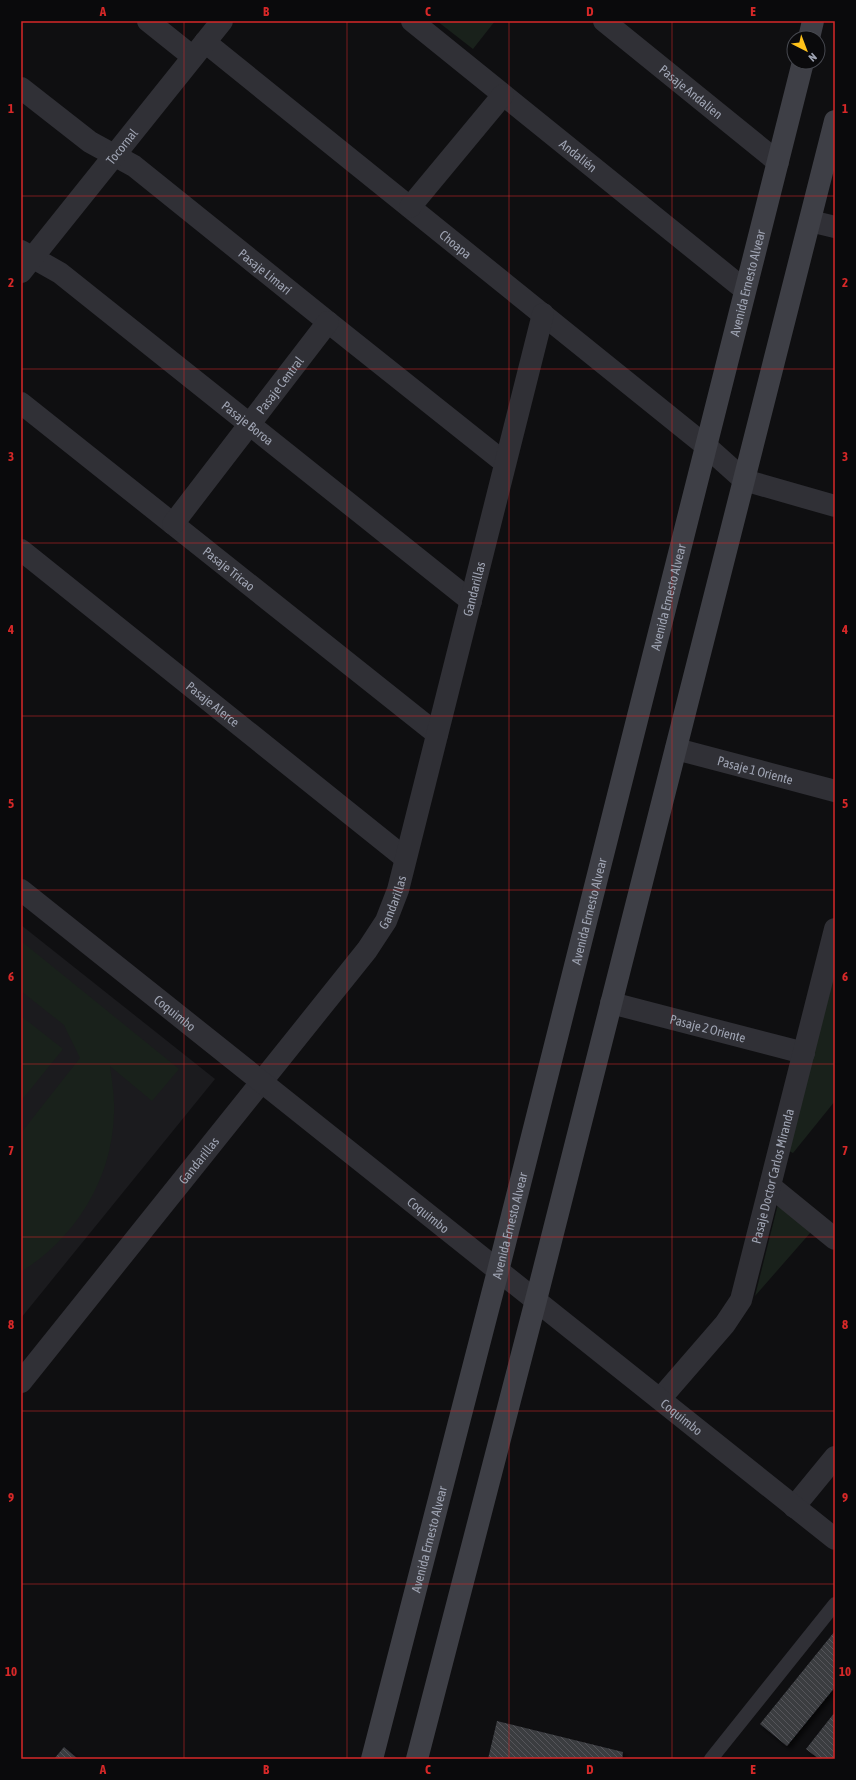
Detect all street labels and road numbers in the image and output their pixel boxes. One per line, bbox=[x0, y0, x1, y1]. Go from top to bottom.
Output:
street label: Pasaje Andalien bbox=[656, 62, 725, 122]
street label: Tocornal bbox=[103, 125, 141, 168]
street label: Andalién bbox=[556, 136, 600, 175]
street label: Choapa bbox=[436, 227, 474, 262]
street label: Avenida Ernesto Alvear bbox=[727, 228, 768, 338]
street label: Pasaje Limarí bbox=[235, 246, 294, 298]
street label: Pasaje Central bbox=[253, 353, 307, 417]
street label: Pasaje Boroa bbox=[219, 398, 276, 448]
street label: Avenida Ernesto Alvear bbox=[648, 542, 689, 652]
street label: Pasaje Tricao bbox=[200, 544, 258, 594]
street label: Gandarillas bbox=[460, 560, 489, 618]
street label: Pasaje Alerce bbox=[183, 679, 242, 730]
street label: Pasaje 1 Oriente bbox=[716, 753, 795, 788]
street label: Avenida Ernesto Alvear bbox=[569, 856, 610, 966]
street label: Gandarillas bbox=[376, 874, 409, 932]
street label: Coquimbo bbox=[151, 992, 199, 1034]
street label: Pasaje 2 Oriente bbox=[668, 1012, 747, 1046]
street label: Pasaje Doctor Carlos Miranda bbox=[749, 1107, 797, 1245]
street label: Gandarillas bbox=[176, 1134, 222, 1187]
street label: Avenida Ernesto Alvear bbox=[489, 1171, 531, 1280]
street label: Coquimbo bbox=[404, 1194, 452, 1236]
street label: Coquimbo bbox=[658, 1396, 705, 1438]
street label: Avenida Ernesto Alvear bbox=[408, 1484, 450, 1594]

